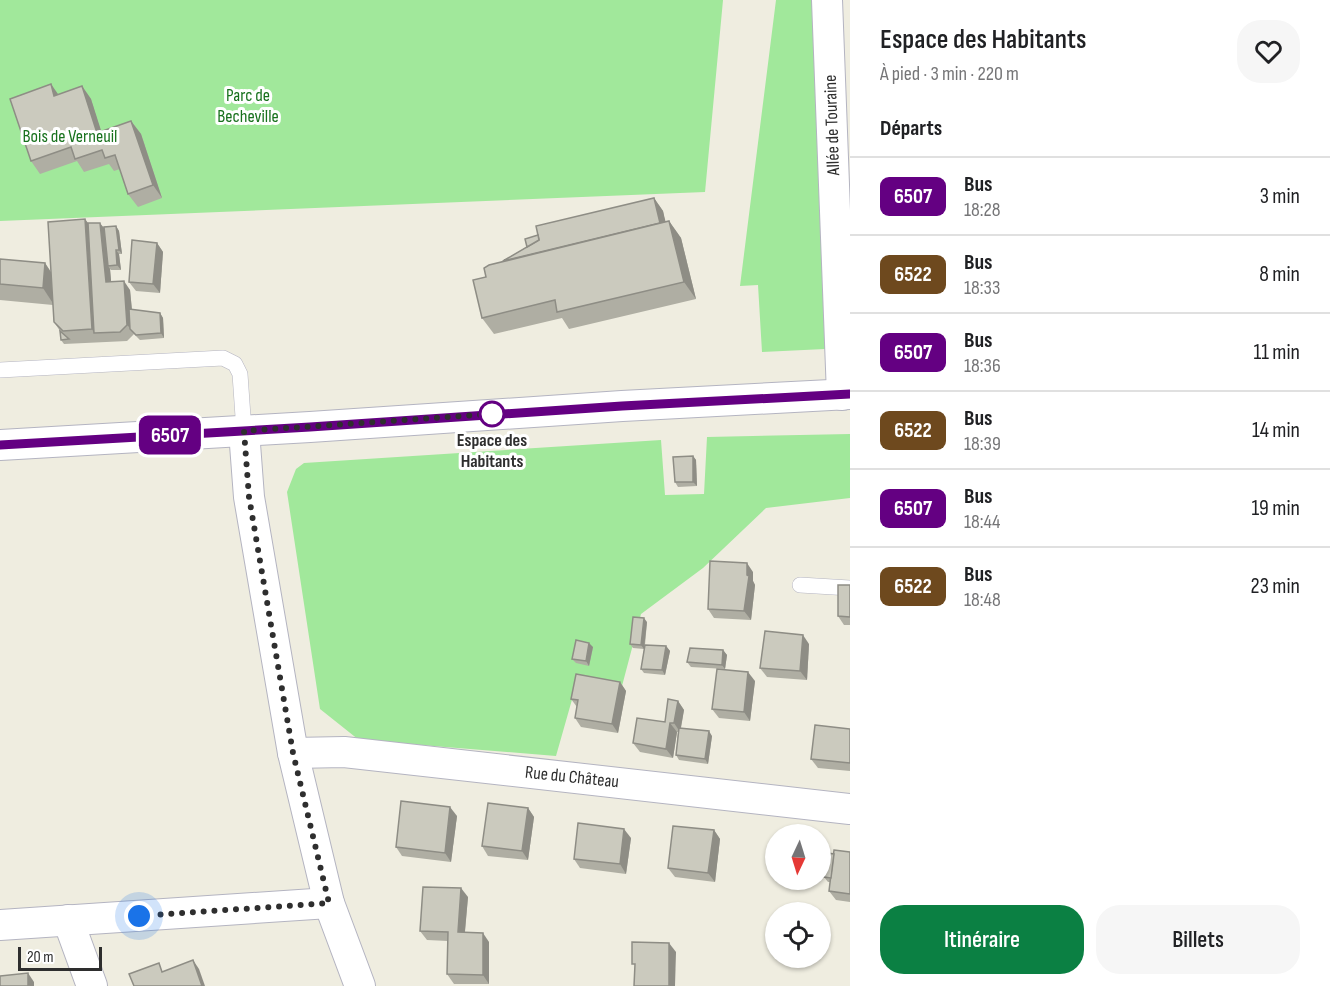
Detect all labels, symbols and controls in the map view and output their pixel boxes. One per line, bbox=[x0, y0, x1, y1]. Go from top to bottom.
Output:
button: heart bbox=[1237, 20, 1300, 83]
text: Espace des Habitants bbox=[880, 23, 1086, 56]
text: À pied · 3 min · 220 m bbox=[880, 62, 1019, 86]
street label: Allée de Touraine bbox=[820, 74, 844, 177]
park label: Parc de Becheville bbox=[217, 85, 279, 127]
text: Départs bbox=[880, 115, 942, 142]
park label: Bois de Verneuil bbox=[23, 126, 117, 147]
text: Bus bbox=[964, 171, 993, 198]
text: 3 min bbox=[1260, 183, 1300, 210]
text: 6507 bbox=[894, 184, 932, 209]
text: 18:28 bbox=[964, 198, 1001, 222]
text: Bus bbox=[964, 249, 993, 276]
text: 8 min bbox=[1259, 261, 1300, 288]
text: 6522 bbox=[894, 262, 932, 287]
text: 18:33 bbox=[964, 276, 1000, 300]
text: Bus bbox=[964, 327, 993, 354]
text: 11 min bbox=[1253, 339, 1300, 366]
text: 6507 bbox=[894, 340, 932, 365]
text: 18:36 bbox=[964, 354, 1001, 378]
marker: Espace des Habitants bbox=[479, 401, 505, 427]
text: Bus bbox=[964, 405, 993, 432]
line badge: 6507 bbox=[128, 416, 212, 454]
text: 14 min bbox=[1252, 417, 1300, 444]
text: 6522 bbox=[894, 418, 932, 443]
text: 6507 bbox=[151, 423, 189, 448]
place label: Espace des Habitants bbox=[457, 430, 527, 472]
text: 18:39 bbox=[964, 432, 1001, 456]
text: Bus bbox=[964, 483, 993, 510]
text: 19 min bbox=[1251, 495, 1300, 522]
text: 6507 bbox=[894, 496, 932, 521]
text: 18:44 bbox=[964, 510, 1000, 534]
text: Bus bbox=[964, 561, 993, 588]
text: 23 min bbox=[1251, 573, 1300, 600]
text: 6522 bbox=[894, 574, 932, 599]
text: 18:48 bbox=[964, 588, 1001, 612]
street label: Rue du Château bbox=[524, 762, 620, 792]
north arrow bbox=[765, 824, 831, 890]
map controls bbox=[765, 824, 831, 968]
your location bbox=[124, 901, 154, 931]
button: locate bbox=[765, 902, 831, 968]
button: Itinéraire bbox=[880, 905, 1084, 974]
button: Billets bbox=[1096, 905, 1300, 974]
scale bar bbox=[18, 944, 102, 972]
text: 20 m bbox=[27, 948, 54, 967]

